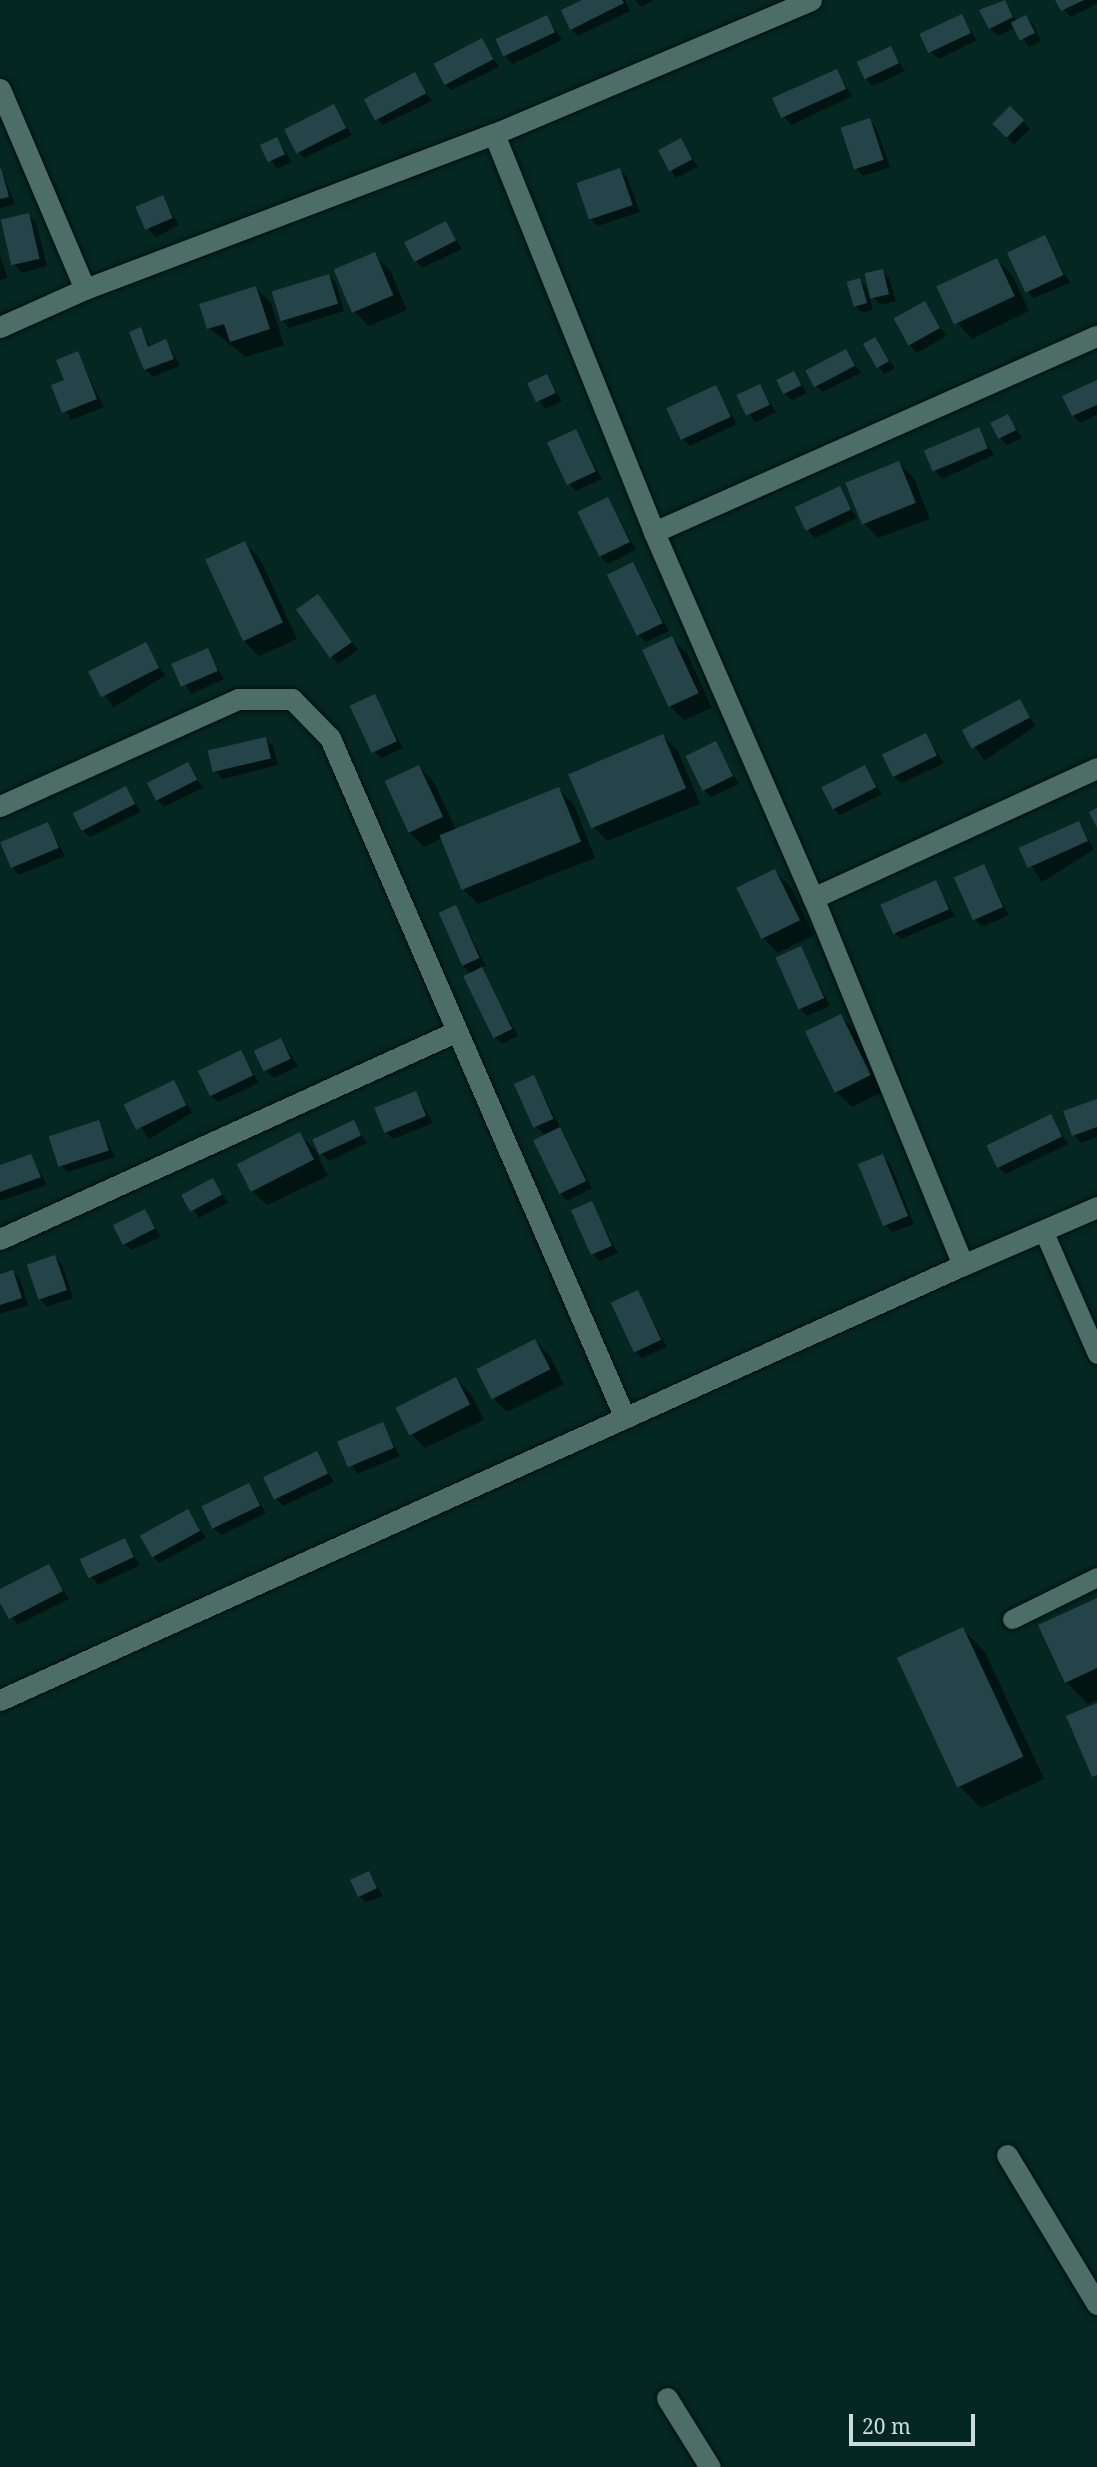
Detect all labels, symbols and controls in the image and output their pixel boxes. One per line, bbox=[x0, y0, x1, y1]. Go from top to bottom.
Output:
scale bar bbox=[852, 2400, 978, 2444]
text: 20 m bbox=[862, 2412, 911, 2440]

